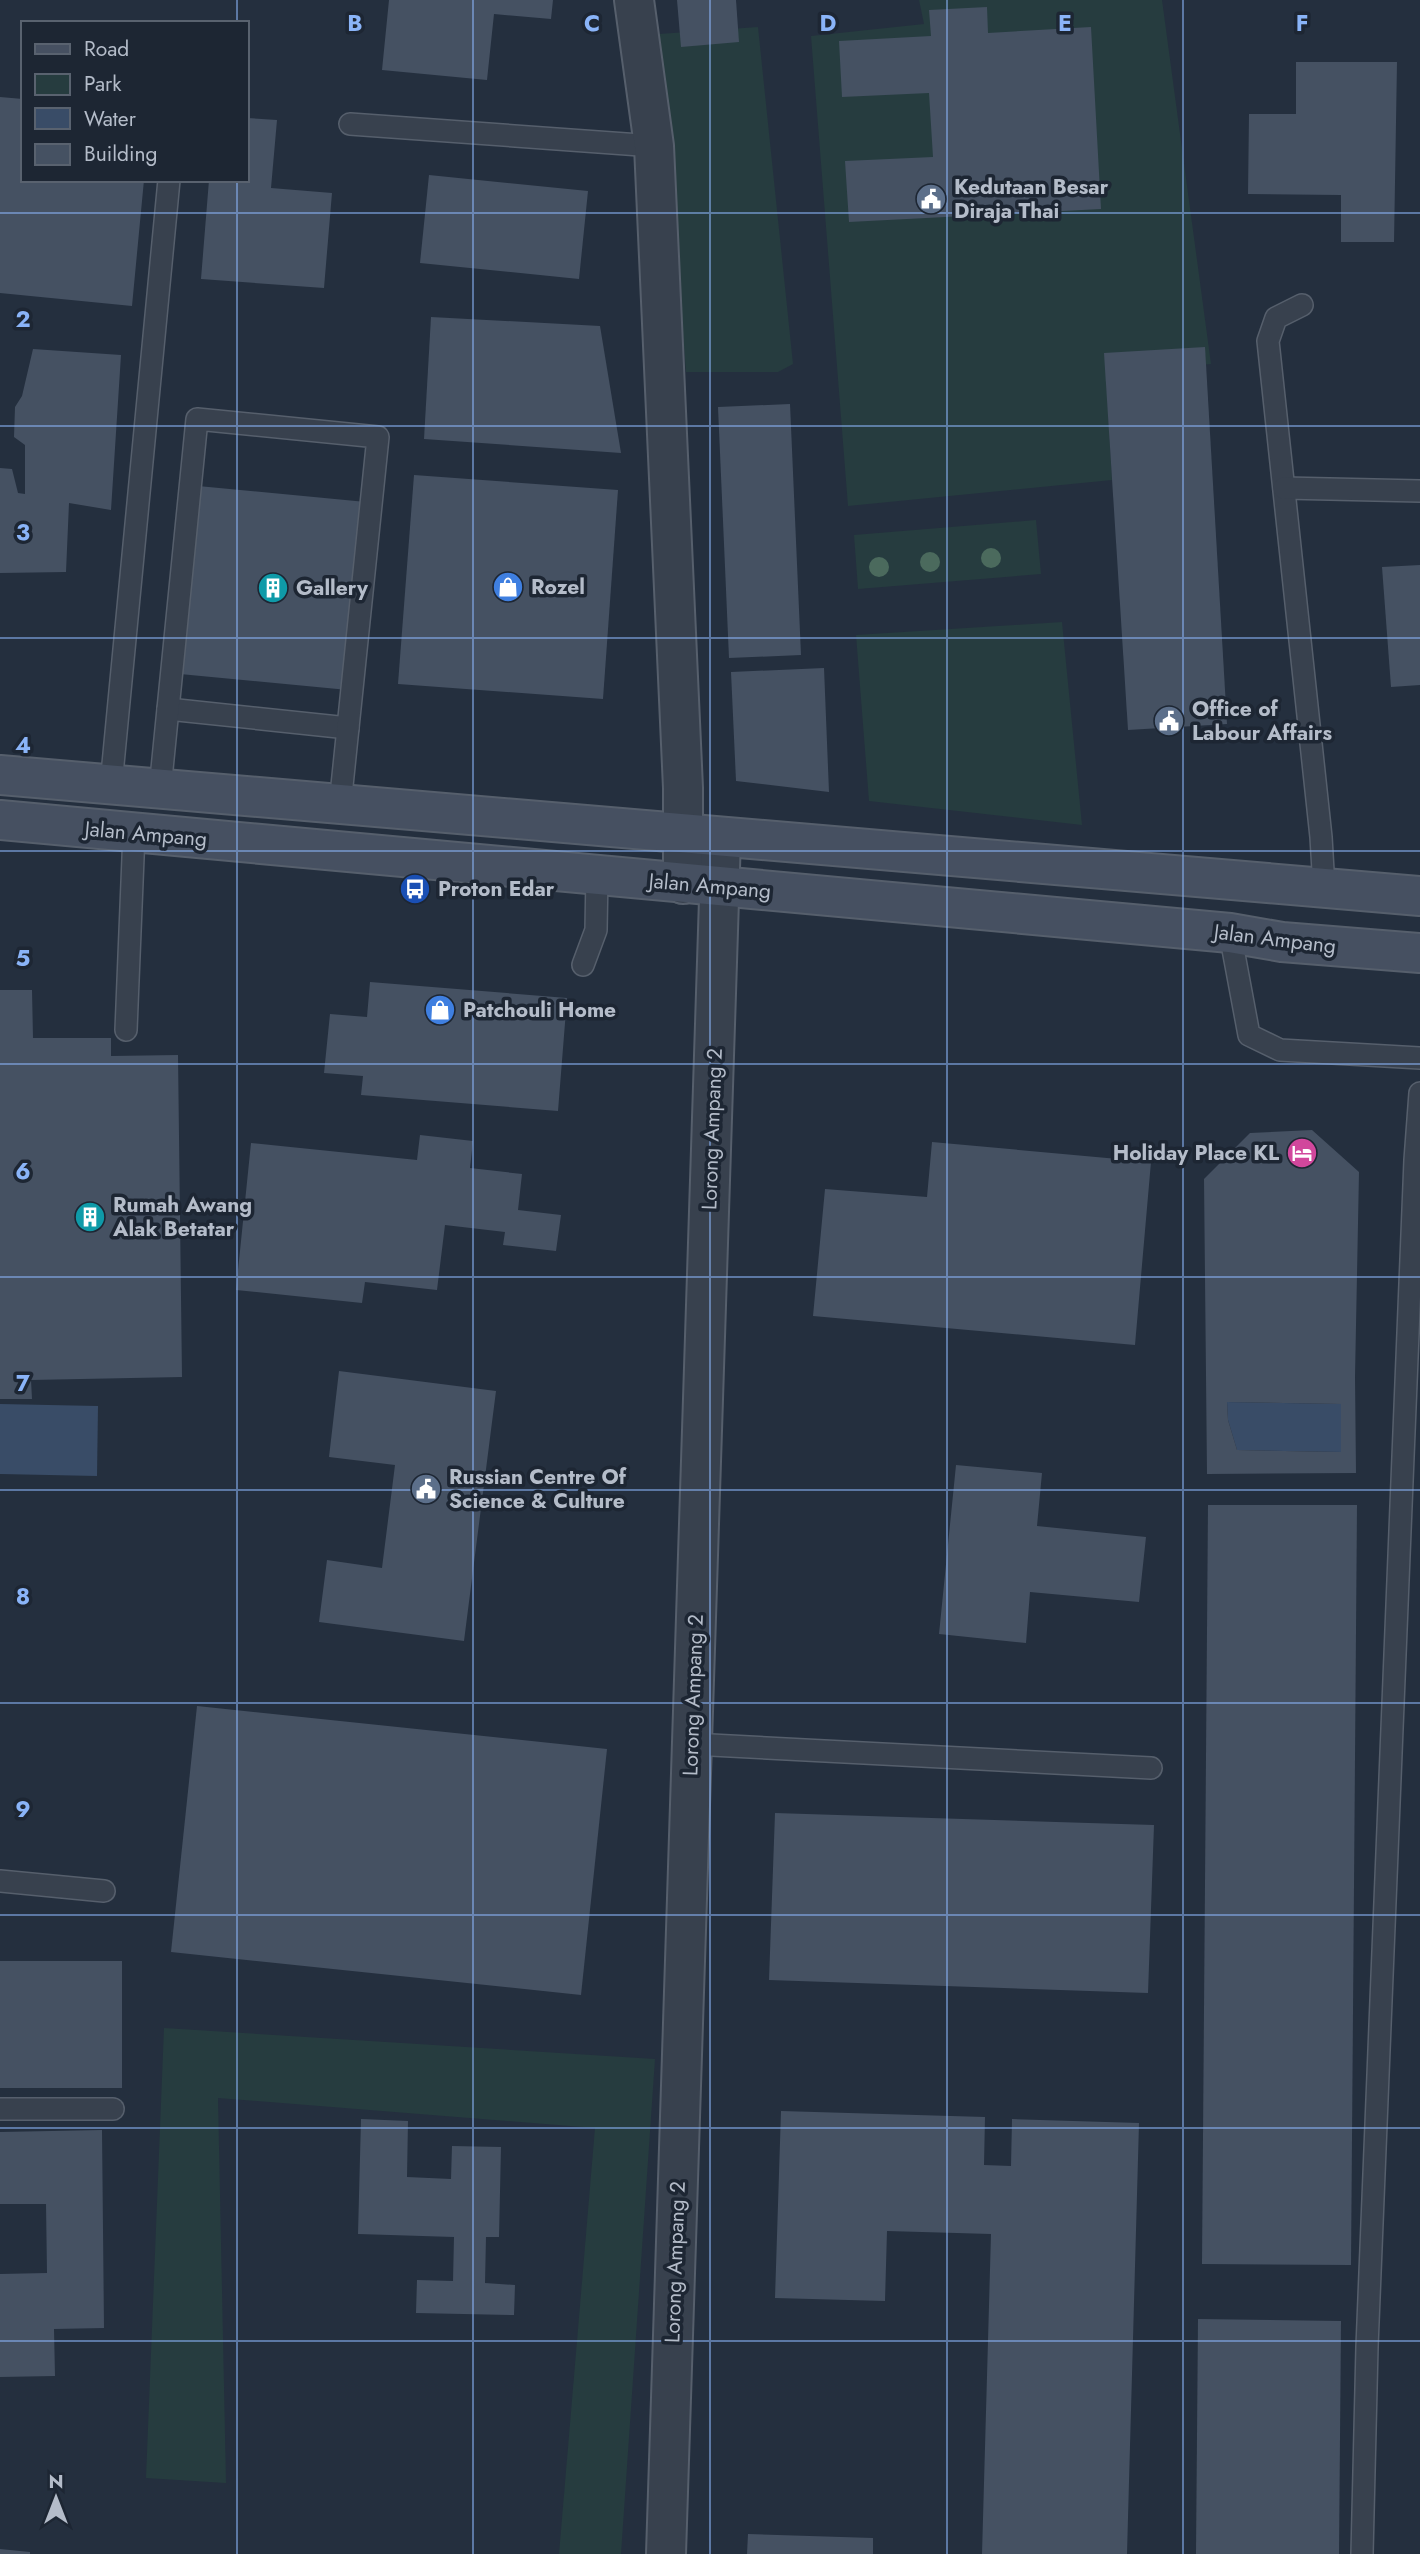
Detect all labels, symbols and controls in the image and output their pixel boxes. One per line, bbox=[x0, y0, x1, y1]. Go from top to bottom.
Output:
text: B bbox=[347, 6, 363, 40]
text: C bbox=[584, 6, 600, 40]
text: D bbox=[820, 6, 837, 40]
text: E bbox=[1058, 6, 1072, 40]
text: F bbox=[1296, 6, 1308, 40]
legend bbox=[21, 21, 248, 182]
text: Road bbox=[84, 34, 129, 64]
text: Park bbox=[84, 69, 122, 99]
text: Water bbox=[84, 104, 137, 134]
text: Building bbox=[84, 139, 157, 169]
place label: Kedutaan Besar Diraja Thai bbox=[954, 172, 1109, 226]
public building icon: Kedutaan Besar Diraja Thai bbox=[914, 182, 948, 216]
text: 2 bbox=[15, 302, 31, 336]
text: 3 bbox=[16, 515, 30, 549]
shop icon: Rozel bbox=[491, 570, 525, 604]
building icon: Gallery bbox=[256, 571, 290, 605]
place label: Rozel bbox=[531, 572, 585, 602]
place label: Gallery bbox=[296, 573, 369, 603]
place label: Office of Labour Affairs bbox=[1192, 694, 1332, 748]
public building icon: Office of Labour Affairs bbox=[1152, 704, 1186, 738]
text: 4 bbox=[15, 728, 31, 762]
street label: Jalan Ampang bbox=[81, 813, 208, 854]
street label: Jalan Ampang bbox=[645, 865, 772, 906]
bus stop icon: Proton Edar bbox=[398, 872, 432, 906]
place label: Proton Edar bbox=[438, 874, 555, 904]
street label: Jalan Ampang bbox=[1209, 916, 1338, 961]
text: 5 bbox=[16, 941, 30, 975]
shop icon: Patchouli Home bbox=[423, 993, 457, 1027]
place label: Patchouli Home bbox=[463, 995, 616, 1025]
street label: Lorong Ampang 2 bbox=[694, 1047, 730, 1211]
hotel icon: Holiday Place KL bbox=[1285, 1136, 1319, 1170]
place label: Holiday Place KL bbox=[1113, 1138, 1279, 1168]
text: 6 bbox=[15, 1154, 31, 1188]
place label: Rumah Awang Alak Betatar bbox=[112, 1190, 252, 1244]
building icon: Rumah Awang Alak Betatar bbox=[73, 1200, 107, 1234]
text: 7 bbox=[16, 1366, 30, 1400]
place label: Russian Centre Of Science & Culture bbox=[449, 1462, 627, 1516]
public building icon: Russian Centre Of Science & Culture bbox=[409, 1472, 443, 1506]
text: 8 bbox=[16, 1579, 30, 1613]
street label: Lorong Ampang 2 bbox=[675, 1613, 711, 1777]
text: 9 bbox=[15, 1792, 31, 1826]
street label: Lorong Ampang 2 bbox=[657, 2180, 693, 2344]
north arrow bbox=[21, 2463, 91, 2533]
text: N bbox=[48, 2468, 64, 2495]

